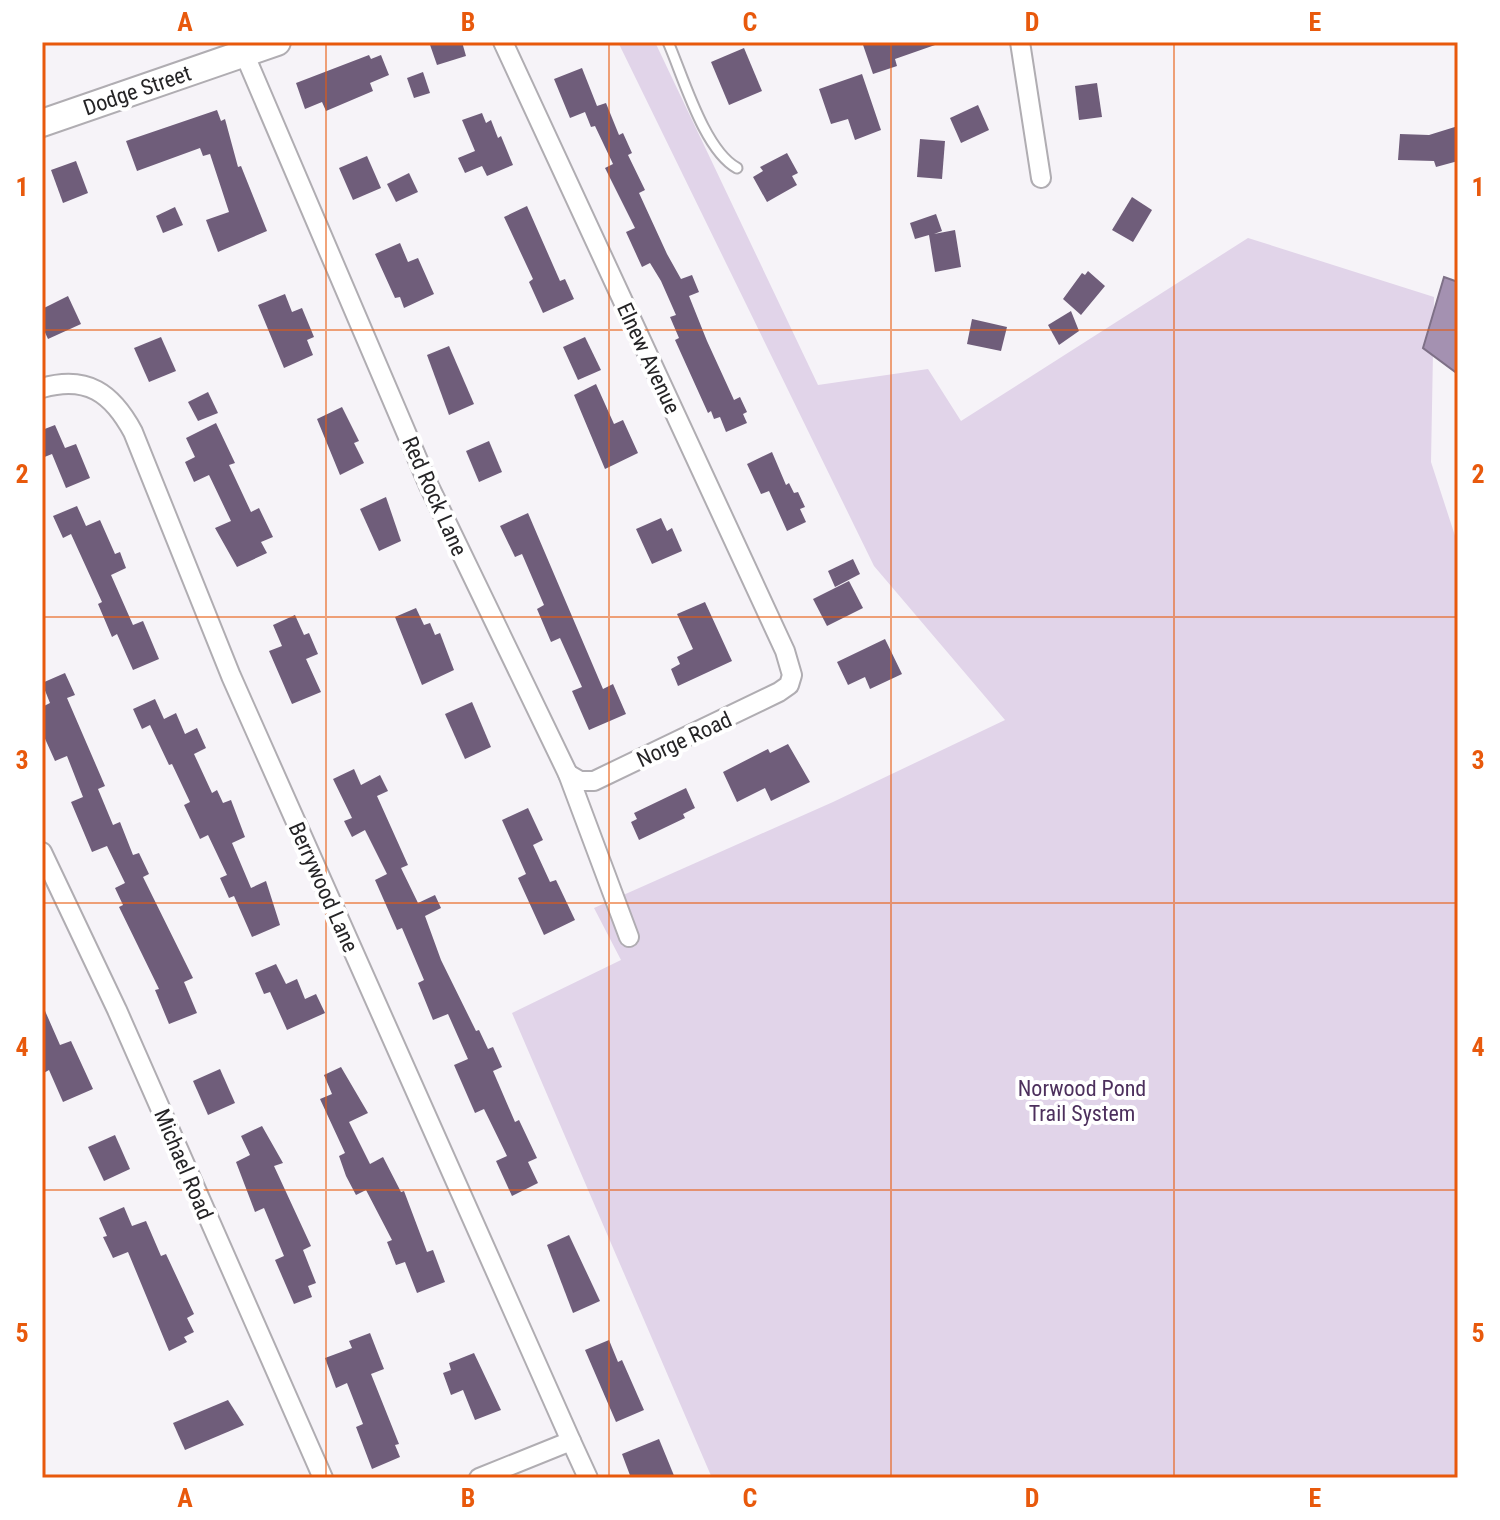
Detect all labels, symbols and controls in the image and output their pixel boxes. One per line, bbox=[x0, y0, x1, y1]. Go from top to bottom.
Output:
text: A bbox=[177, 7, 193, 37]
text: B bbox=[461, 7, 475, 37]
text: C bbox=[743, 7, 758, 37]
text: D bbox=[1025, 7, 1039, 37]
text: E bbox=[1309, 7, 1322, 37]
street label: Dodge Street bbox=[80, 60, 194, 121]
text: 1 bbox=[15, 172, 29, 202]
text: 1 bbox=[1471, 172, 1485, 202]
street label: Elnew Avenue bbox=[612, 299, 685, 418]
street label: Red Rock Lane bbox=[397, 433, 472, 560]
text: 2 bbox=[15, 459, 29, 489]
text: 2 bbox=[1471, 459, 1485, 489]
street label: Norge Road bbox=[633, 707, 736, 772]
text: 3 bbox=[15, 745, 29, 775]
text: 3 bbox=[1471, 745, 1485, 775]
street label: Berrywood Lane bbox=[284, 818, 363, 956]
text: 4 bbox=[15, 1032, 29, 1062]
text: 4 bbox=[1471, 1032, 1485, 1062]
park label: Norwood Pond Trail System bbox=[1018, 1076, 1146, 1126]
street label: Michael Road bbox=[149, 1105, 218, 1223]
text: 5 bbox=[15, 1318, 29, 1348]
text: 5 bbox=[1471, 1318, 1485, 1348]
text: A bbox=[177, 1483, 193, 1513]
text: B bbox=[461, 1483, 475, 1513]
text: C bbox=[743, 1483, 758, 1513]
text: D bbox=[1025, 1483, 1039, 1513]
text: E bbox=[1309, 1483, 1322, 1513]

